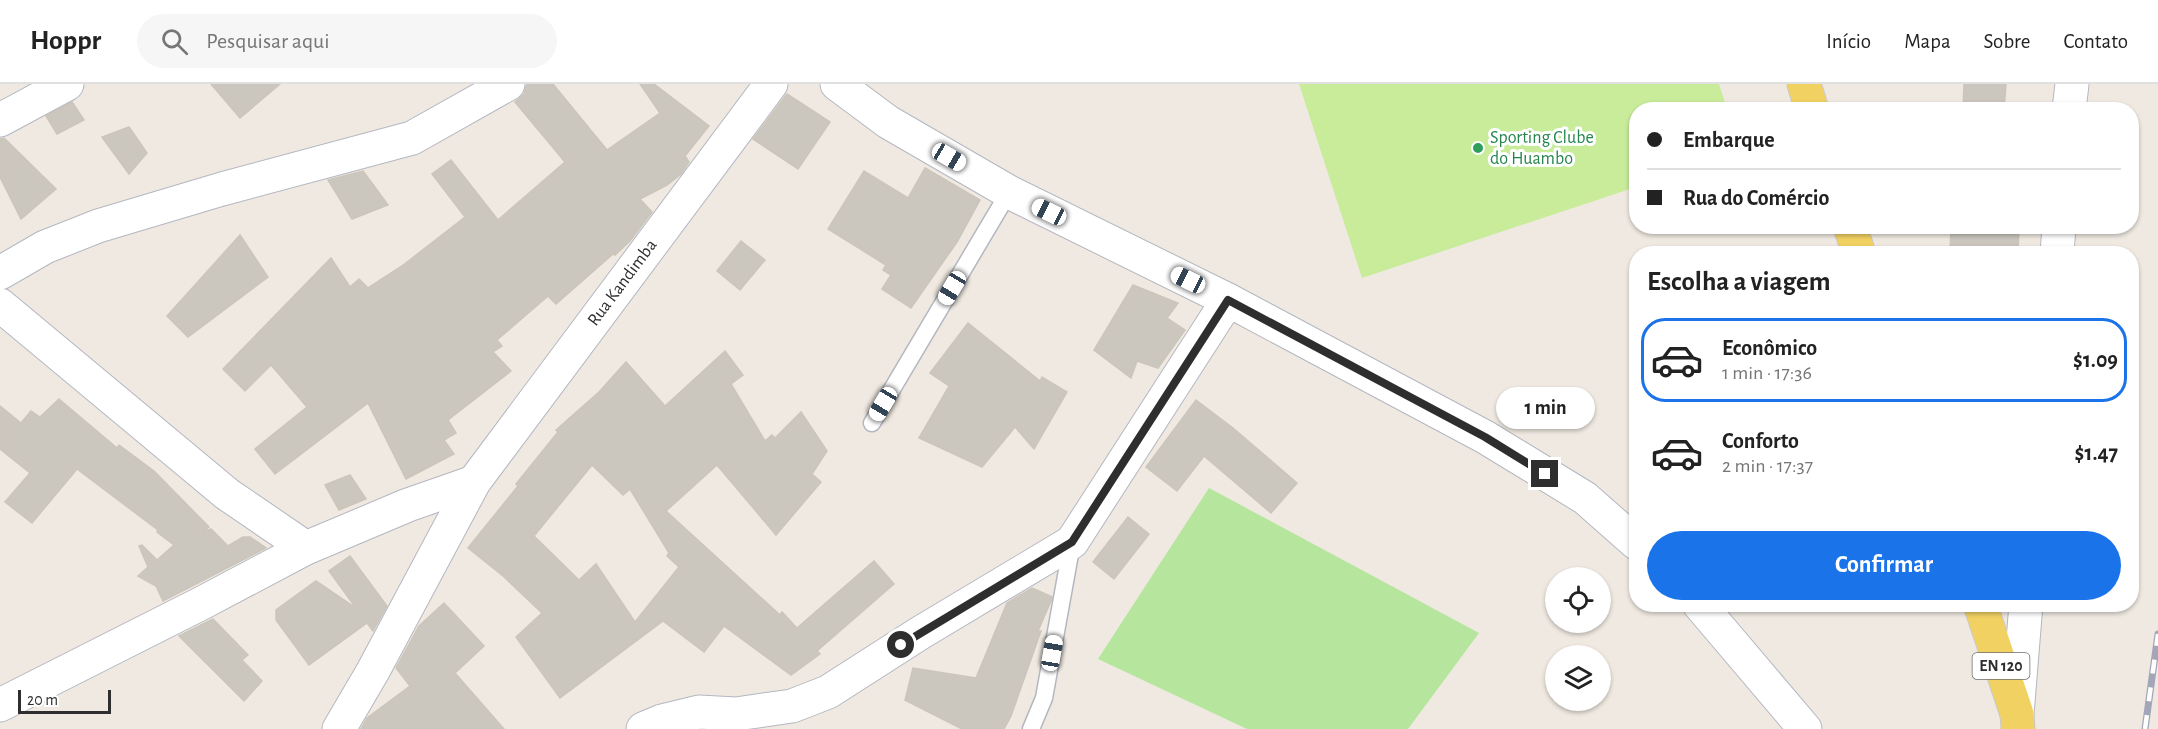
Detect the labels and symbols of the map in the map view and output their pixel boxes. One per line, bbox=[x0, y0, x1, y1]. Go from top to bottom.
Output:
place label: Sporting Clube do Huambo bbox=[1490, 129, 1594, 168]
car bbox=[929, 140, 969, 174]
marker: Sporting Clube do Huambo bbox=[1471, 141, 1485, 155]
car bbox=[1029, 196, 1069, 228]
street label: Rua Kandimba bbox=[585, 236, 661, 329]
car bbox=[1168, 264, 1208, 296]
car bbox=[935, 268, 969, 308]
car bbox=[866, 384, 900, 424]
callout: 1 min bbox=[1496, 387, 1594, 429]
route end bbox=[1531, 460, 1558, 487]
route start bbox=[887, 631, 914, 658]
car bbox=[1040, 634, 1064, 672]
road number: EN 120 bbox=[1972, 653, 2030, 679]
scale bar bbox=[18, 687, 111, 714]

